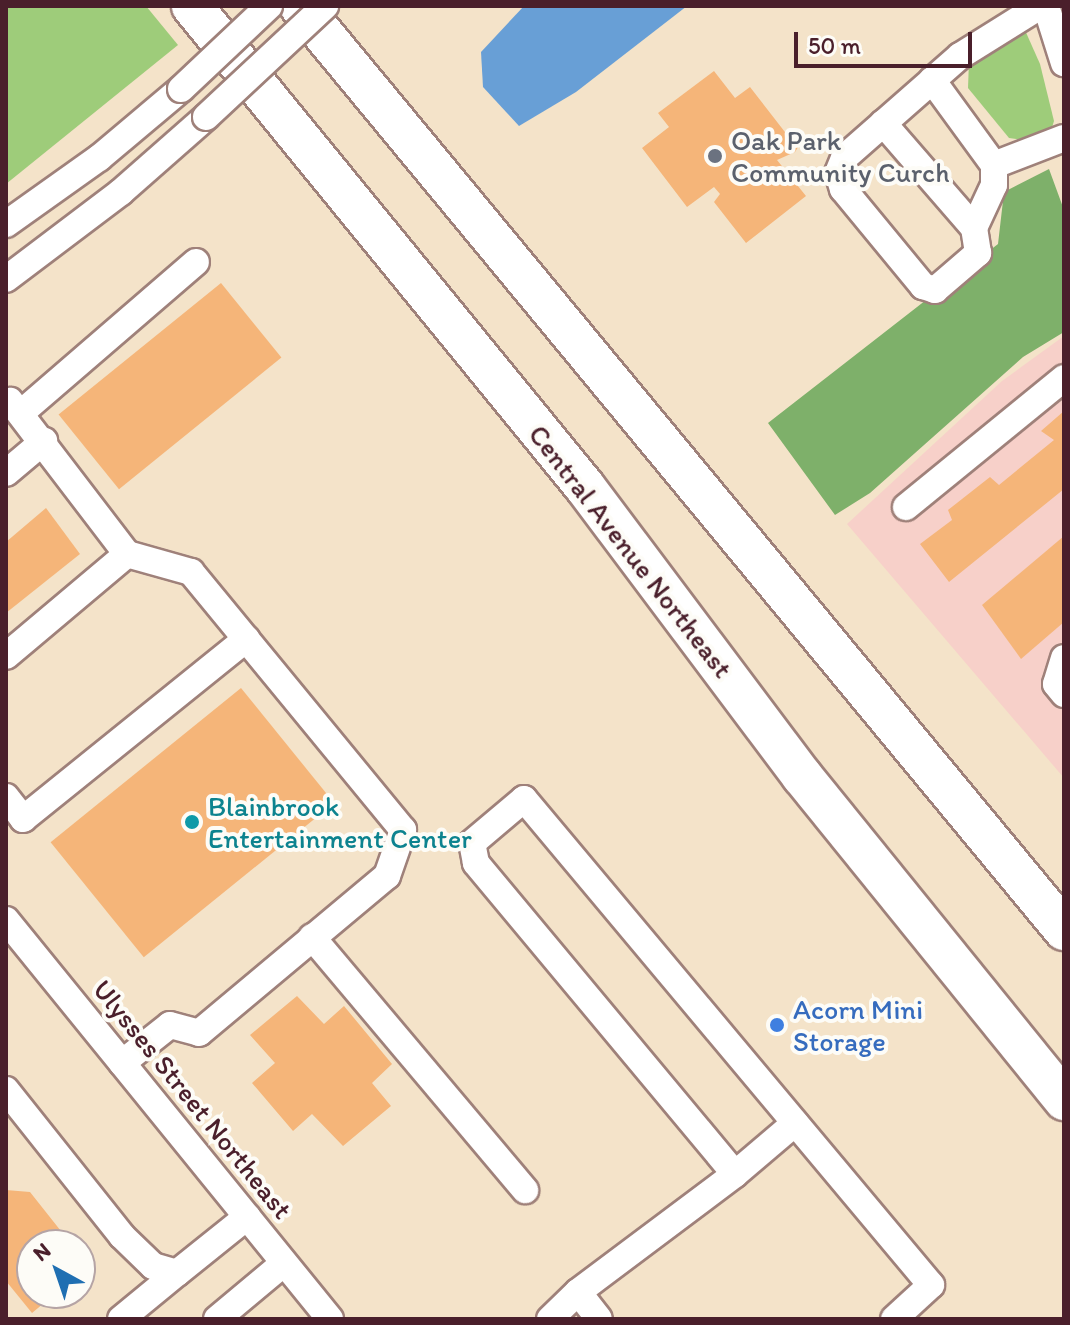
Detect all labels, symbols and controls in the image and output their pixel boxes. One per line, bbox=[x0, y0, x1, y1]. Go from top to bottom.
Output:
scale bar bbox=[798, 16, 976, 66]
text: 50 m bbox=[808, 31, 861, 60]
place label: Oak Park Community Curch bbox=[731, 123, 950, 189]
marker: Oak Park Community Curch bbox=[706, 147, 724, 165]
street label: Central Avenue Northeast bbox=[522, 418, 740, 684]
place label: Blainbrook Entertainment Center bbox=[208, 789, 472, 855]
marker: Blainbrook Entertainment Center bbox=[183, 813, 201, 831]
street label: Ulysses Street Northeast bbox=[86, 973, 300, 1225]
place label: Acorn Mini Storage bbox=[793, 992, 923, 1058]
marker: Acorn Mini Storage bbox=[768, 1016, 786, 1034]
north arrow bbox=[16, 1229, 96, 1309]
text: N bbox=[27, 1237, 56, 1267]

